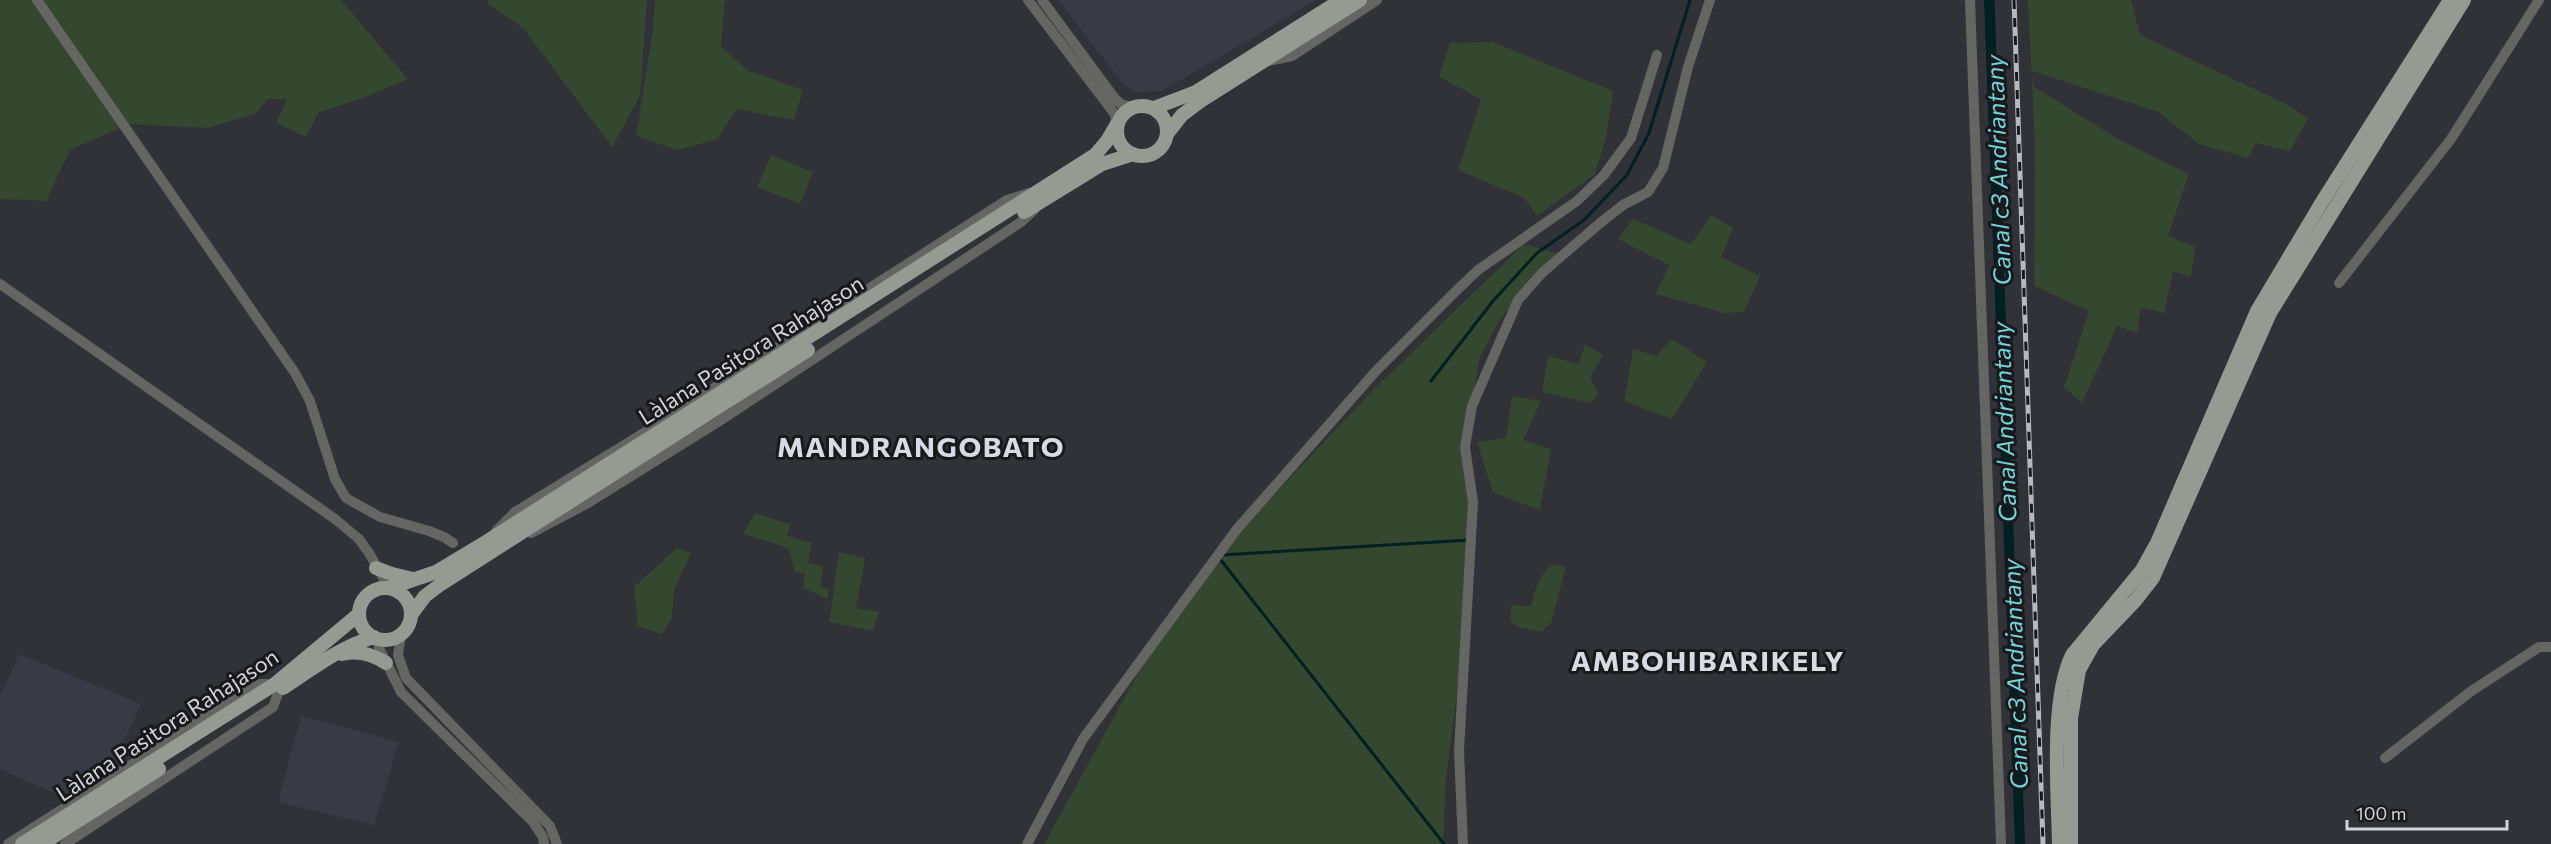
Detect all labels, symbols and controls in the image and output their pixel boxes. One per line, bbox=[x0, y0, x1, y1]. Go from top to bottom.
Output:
water label: Canal c3 Andriantany bbox=[1979, 53, 2016, 286]
street label: Làlana Pasitora Rahajason bbox=[633, 269, 868, 430]
water label: Canal Andriantany bbox=[1985, 320, 2021, 523]
district label: MANDRANGOBATO bbox=[777, 429, 1065, 463]
water label: Canal c3 Andriantany bbox=[1996, 557, 2033, 790]
street label: Làlana Pasitora Rahajason bbox=[50, 642, 283, 807]
district label: AMBOHIBARIKELY bbox=[1571, 643, 1845, 677]
scale bar bbox=[2347, 793, 2508, 831]
text: 100 m bbox=[2356, 802, 2406, 824]

